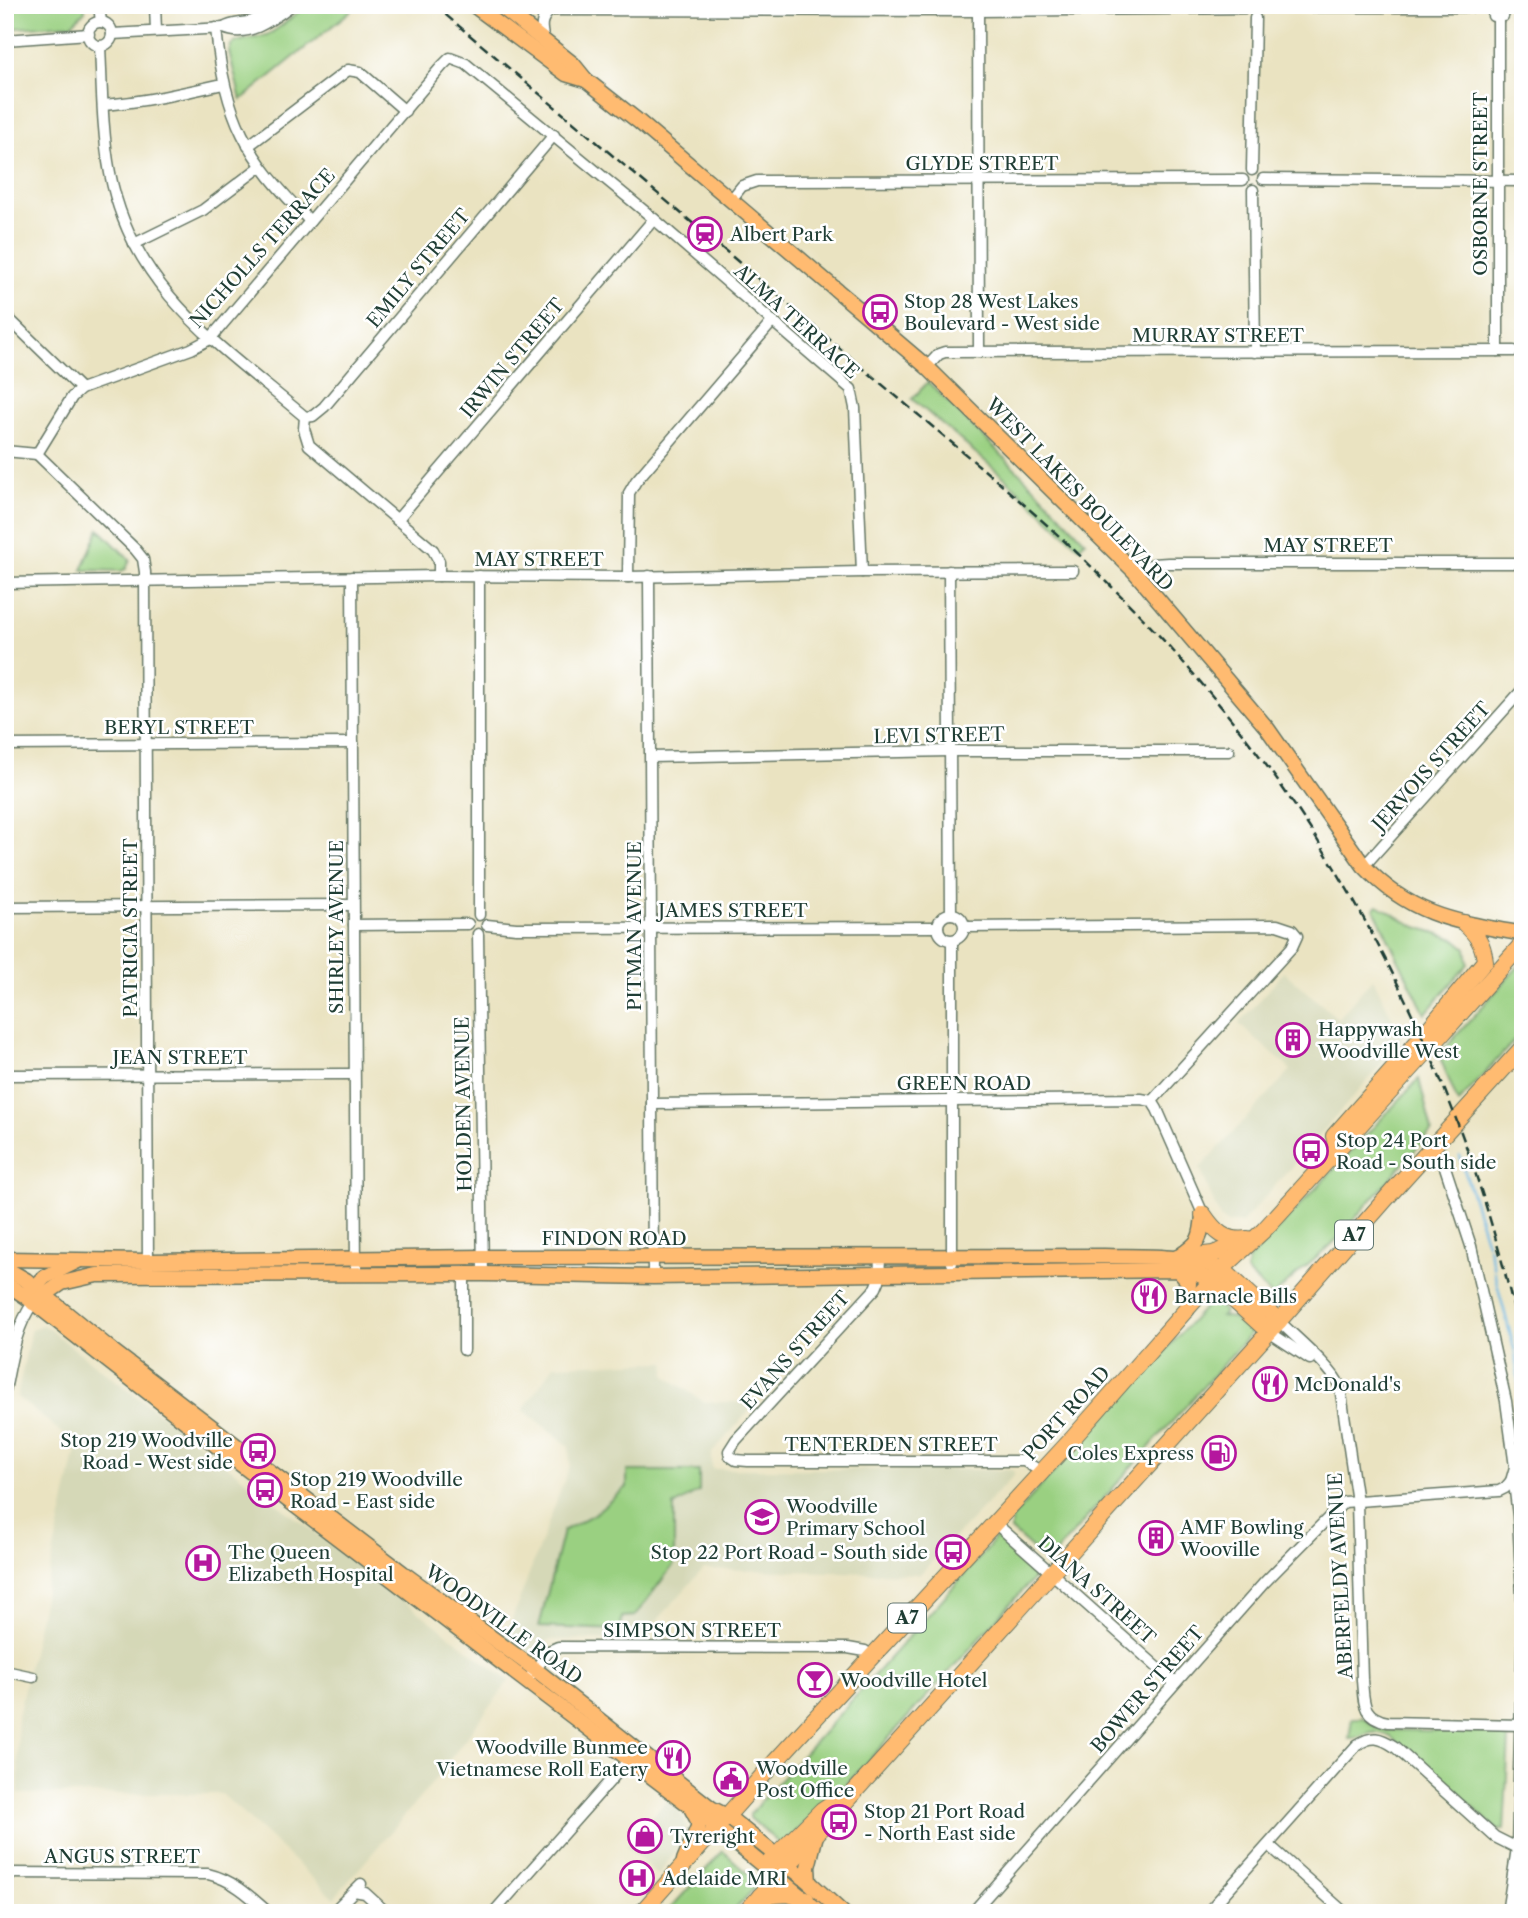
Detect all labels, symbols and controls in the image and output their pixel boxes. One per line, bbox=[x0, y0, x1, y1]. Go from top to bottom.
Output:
street label: OSBORNE STREET bbox=[1469, 91, 1492, 276]
street label: GLYDE STREET bbox=[906, 152, 1059, 175]
street label: NICHOLLS TERRACE bbox=[185, 164, 340, 333]
street label: EMILY STREET bbox=[362, 204, 475, 332]
station icon: Albert Park bbox=[686, 215, 724, 253]
place label: Albert Park bbox=[729, 223, 834, 246]
street label: ALMA TERRACE bbox=[729, 259, 864, 383]
place label: Stop 28 West Lakes Boulevard - West side bbox=[904, 290, 1100, 335]
street label: IRWIN STREET bbox=[456, 293, 570, 423]
bus stop icon: Stop 28 West Lakes Boulevard - West side bbox=[861, 293, 899, 331]
street label: MURRAY STREET bbox=[1132, 324, 1305, 347]
street label: WEST LAKES BOULEVARD bbox=[980, 392, 1178, 596]
street label: MAY STREET bbox=[1263, 534, 1394, 557]
street label: MAY STREET bbox=[474, 548, 605, 571]
street label: JERVOIS STREET bbox=[1365, 697, 1496, 838]
street label: BERYL STREET bbox=[104, 716, 255, 739]
street label: LEVI STREET bbox=[873, 723, 1006, 748]
street label: PATRICIA STREET bbox=[119, 838, 142, 1018]
street label: SHIRLEY AVENUE bbox=[325, 840, 348, 1014]
street label: PITMAN AVENUE bbox=[623, 841, 646, 1011]
street label: JAMES STREET bbox=[655, 899, 809, 922]
street label: HOLDEN AVENUE bbox=[450, 1016, 477, 1192]
place label: Happywash Woodville West bbox=[1317, 1018, 1459, 1063]
building icon: Happywash Woodville West bbox=[1274, 1021, 1312, 1059]
street label: JEAN STREET bbox=[110, 1046, 248, 1069]
street label: GREEN ROAD bbox=[897, 1072, 1031, 1095]
place label: Stop 24 Port Road - South side bbox=[1336, 1129, 1496, 1174]
bus stop icon: Stop 24 Port Road - South side bbox=[1292, 1132, 1330, 1170]
road number: A7 bbox=[1335, 1220, 1373, 1250]
street label: FINDON ROAD bbox=[541, 1227, 687, 1250]
restaurant icon: Barnacle Bills bbox=[1130, 1277, 1168, 1315]
place label: Barnacle Bills bbox=[1174, 1285, 1297, 1308]
street label: EVANS STREET bbox=[736, 1286, 855, 1414]
street label: PORT ROAD bbox=[1018, 1361, 1115, 1465]
restaurant icon: McDonald's bbox=[1251, 1365, 1289, 1403]
place label: McDonald's bbox=[1294, 1373, 1401, 1396]
place label: Stop 219 Woodville Road - West side bbox=[60, 1429, 233, 1474]
bus stop icon: Stop 219 Woodville Road - West side bbox=[239, 1432, 277, 1470]
street label: TENTERDEN STREET bbox=[784, 1433, 998, 1456]
fuel station icon: Coles Express bbox=[1200, 1434, 1238, 1472]
place label: Coles Express bbox=[1067, 1442, 1194, 1465]
place label: Stop 219 Woodville Road - East side bbox=[290, 1468, 463, 1513]
bus stop icon: Stop 219 Woodville Road - East side bbox=[246, 1471, 284, 1509]
street label: ABERFELDY AVENUE bbox=[1324, 1472, 1357, 1681]
place label: Woodville Primary School bbox=[785, 1495, 926, 1540]
school or university icon: Woodville Primary School bbox=[743, 1498, 781, 1536]
place label: AMF Bowling Wooville bbox=[1179, 1516, 1304, 1561]
building icon: AMF Bowling Wooville bbox=[1137, 1519, 1175, 1557]
street label: DIANA STREET bbox=[1033, 1532, 1161, 1650]
bus stop icon: Stop 22 Port Road - South side bbox=[934, 1533, 972, 1571]
place label: The Queen Elizabeth Hospital bbox=[228, 1541, 394, 1586]
place label: Stop 22 Port Road - South side bbox=[651, 1541, 928, 1564]
hospital icon: The Queen Elizabeth Hospital bbox=[184, 1544, 222, 1582]
street label: WOODVILLE ROAD bbox=[420, 1559, 587, 1689]
road number: A7 bbox=[888, 1604, 926, 1632]
street label: SIMPSON STREET bbox=[603, 1619, 782, 1642]
street label: BOWER STREET bbox=[1086, 1621, 1209, 1757]
bar icon: Woodville Hotel bbox=[796, 1661, 834, 1699]
place label: Woodville Hotel bbox=[839, 1669, 988, 1692]
place label: Woodville Bunmee Vietnamese Roll Eatery bbox=[435, 1736, 648, 1781]
restaurant icon: Woodville Bunmee Vietnamese Roll Eatery bbox=[654, 1739, 692, 1777]
place label: Woodville Post Office bbox=[755, 1757, 854, 1802]
public building icon: Woodville Post Office bbox=[712, 1760, 750, 1798]
place label: Stop 21 Port Road - North East side bbox=[864, 1800, 1025, 1845]
bus stop icon: Stop 21 Port Road - North East side bbox=[820, 1803, 858, 1841]
shop icon: Tyreright bbox=[626, 1817, 664, 1855]
place label: Tyreright bbox=[670, 1825, 755, 1848]
street label: ANGUS STREET bbox=[43, 1845, 201, 1868]
hospital icon: Adelaide MRI bbox=[618, 1859, 656, 1897]
place label: Adelaide MRI bbox=[661, 1867, 787, 1890]

